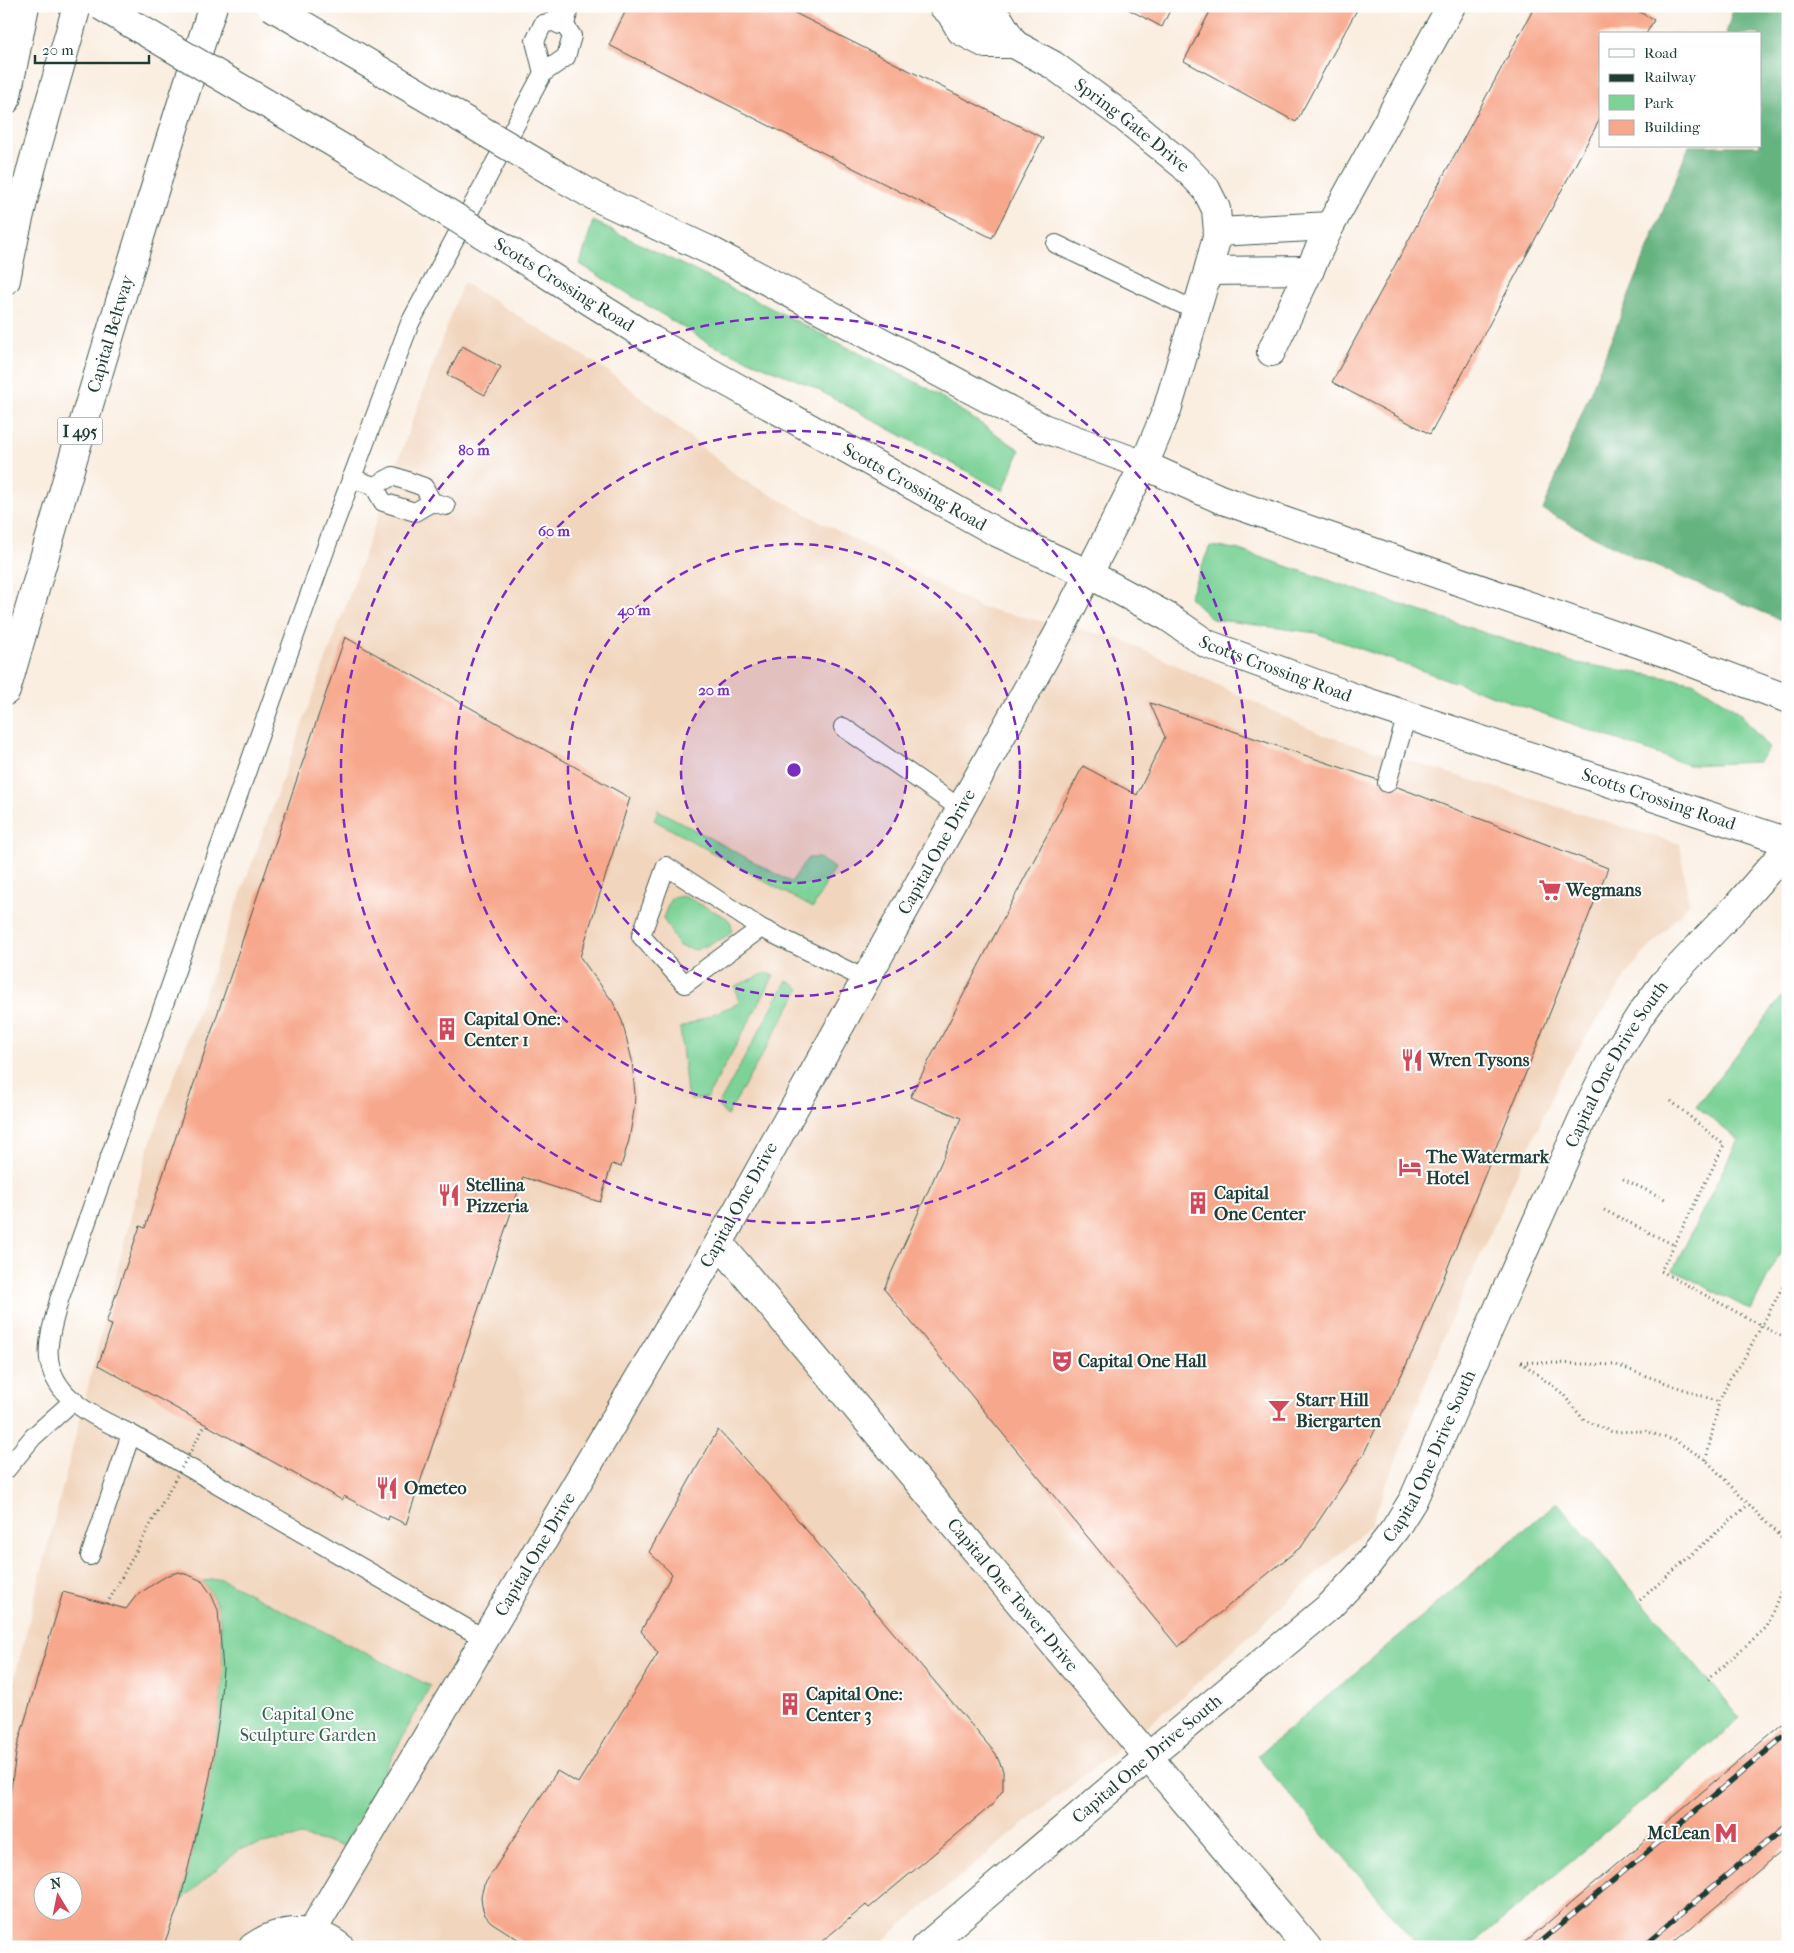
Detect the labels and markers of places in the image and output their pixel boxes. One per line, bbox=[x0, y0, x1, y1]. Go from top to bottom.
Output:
centre of rings bbox=[785, 761, 803, 779]
supermarket icon: Wegmans bbox=[1537, 877, 1563, 903]
place label: Wegmans bbox=[1565, 880, 1642, 901]
place label: Capital One: Center 1 bbox=[464, 1009, 561, 1051]
building icon: Capital One: Center 1 bbox=[434, 1016, 460, 1042]
restaurant icon: Wren Tysons bbox=[1399, 1047, 1425, 1073]
place label: Wren Tysons bbox=[1427, 1050, 1530, 1071]
place label: The Watermark Hotel bbox=[1425, 1147, 1550, 1189]
hotel icon: The Watermark Hotel bbox=[1397, 1154, 1423, 1180]
place label: Stellina Pizzeria bbox=[466, 1175, 529, 1217]
restaurant icon: Stellina Pizzeria bbox=[436, 1182, 462, 1208]
place label: Capital One Center bbox=[1214, 1183, 1306, 1225]
building icon: Capital One Center bbox=[1185, 1190, 1211, 1216]
theatre icon: Capital One Hall bbox=[1049, 1348, 1075, 1374]
place label: Capital One Hall bbox=[1078, 1351, 1208, 1372]
place label: Starr Hill Biergarten bbox=[1296, 1390, 1381, 1432]
bar icon: Starr Hill Biergarten bbox=[1266, 1397, 1292, 1423]
restaurant icon: Ometeo bbox=[374, 1475, 400, 1501]
place label: Ometeo bbox=[404, 1478, 467, 1499]
place label: Capital One: Center 3 bbox=[806, 1684, 903, 1726]
building icon: Capital One: Center 3 bbox=[777, 1691, 803, 1717]
metro station icon: McLean bbox=[1713, 1820, 1739, 1846]
place label: McLean bbox=[1646, 1823, 1711, 1844]

